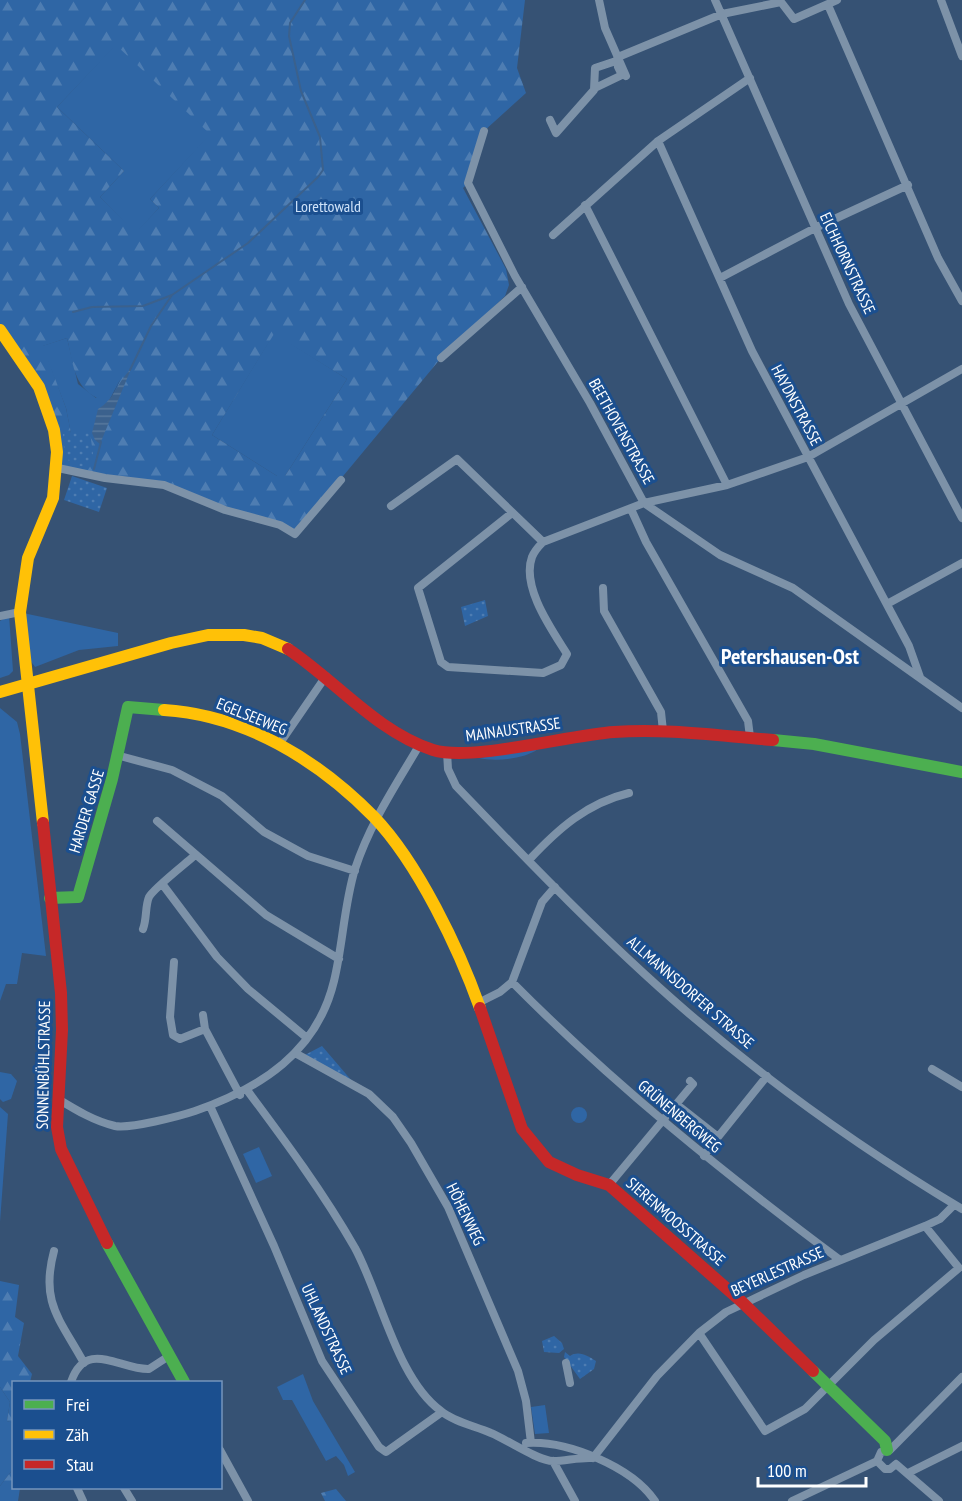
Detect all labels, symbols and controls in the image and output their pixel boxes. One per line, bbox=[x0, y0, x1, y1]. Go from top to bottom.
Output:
park label: Lorettowald bbox=[295, 196, 361, 216]
street label: EICHHORNSTRASSE bbox=[816, 209, 880, 317]
street label: HAYDNSTRASSE bbox=[767, 361, 827, 449]
street label: BEETHOVENSTRASSE bbox=[585, 375, 659, 487]
district label: Petershausen-Ost bbox=[721, 642, 860, 670]
street label: EGELSEEWEG bbox=[214, 693, 290, 739]
street label: MAINAUSTRASSE bbox=[464, 712, 562, 746]
street label: HARDER GASSE bbox=[64, 767, 108, 855]
street label: ALLMANNSDORFER STRASSE bbox=[623, 931, 759, 1053]
street label: SONNENBÜHLSTRASSE bbox=[32, 1000, 54, 1130]
street label: GRÜNENBERGWEG bbox=[634, 1075, 726, 1157]
street label: SIERENMOOSSTRASSE bbox=[622, 1173, 730, 1270]
street label: HÖHENWEG bbox=[442, 1180, 490, 1249]
street label: BEYERLESTRASSE bbox=[728, 1242, 826, 1300]
street label: UHLANDSTRASSE bbox=[297, 1281, 357, 1378]
legend bbox=[12, 1381, 222, 1489]
text: Frei bbox=[66, 1393, 90, 1416]
text: Zäh bbox=[66, 1423, 89, 1446]
scale bar bbox=[758, 1450, 866, 1488]
text: Stau bbox=[66, 1453, 94, 1476]
text: 100 m bbox=[767, 1459, 807, 1482]

